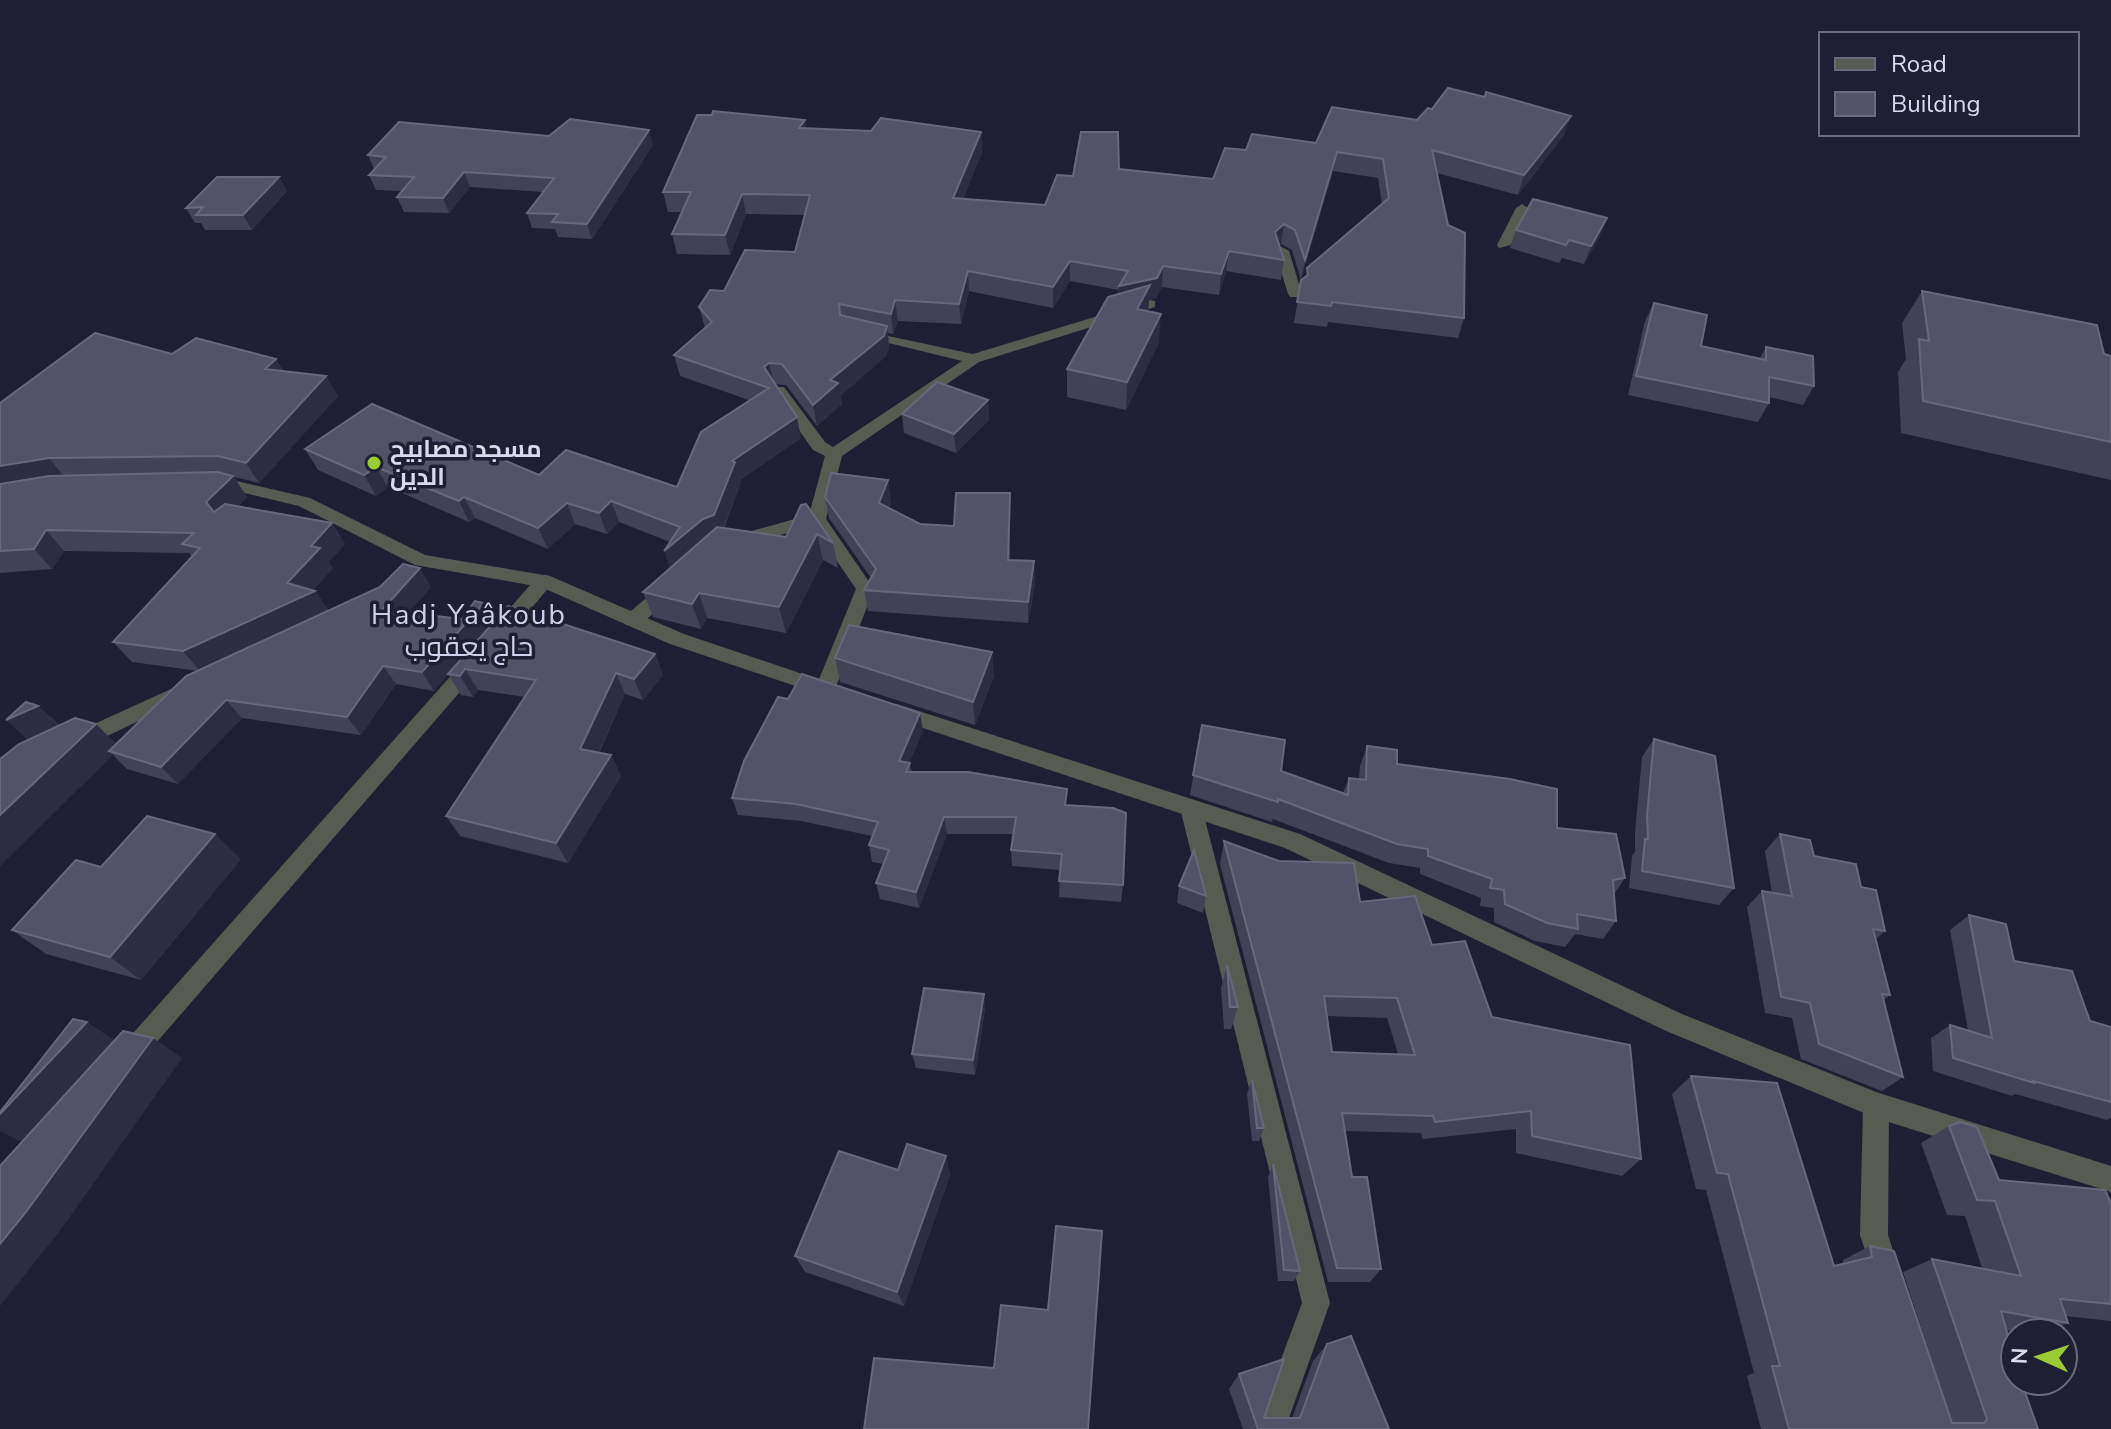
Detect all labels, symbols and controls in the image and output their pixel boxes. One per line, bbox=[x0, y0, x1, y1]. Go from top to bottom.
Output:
legend bbox=[1819, 32, 2079, 136]
text: Road bbox=[1891, 48, 1947, 80]
text: Building bbox=[1891, 88, 1981, 120]
place label: مسجد مصابيح الدين bbox=[390, 433, 542, 493]
marker: مسجد مصابيح الدين bbox=[365, 454, 383, 472]
district label: Hadj Yaâkoub حاج يعقوب bbox=[371, 596, 567, 666]
north arrow bbox=[1999, 1317, 2079, 1397]
text: N bbox=[2005, 1347, 2035, 1365]

